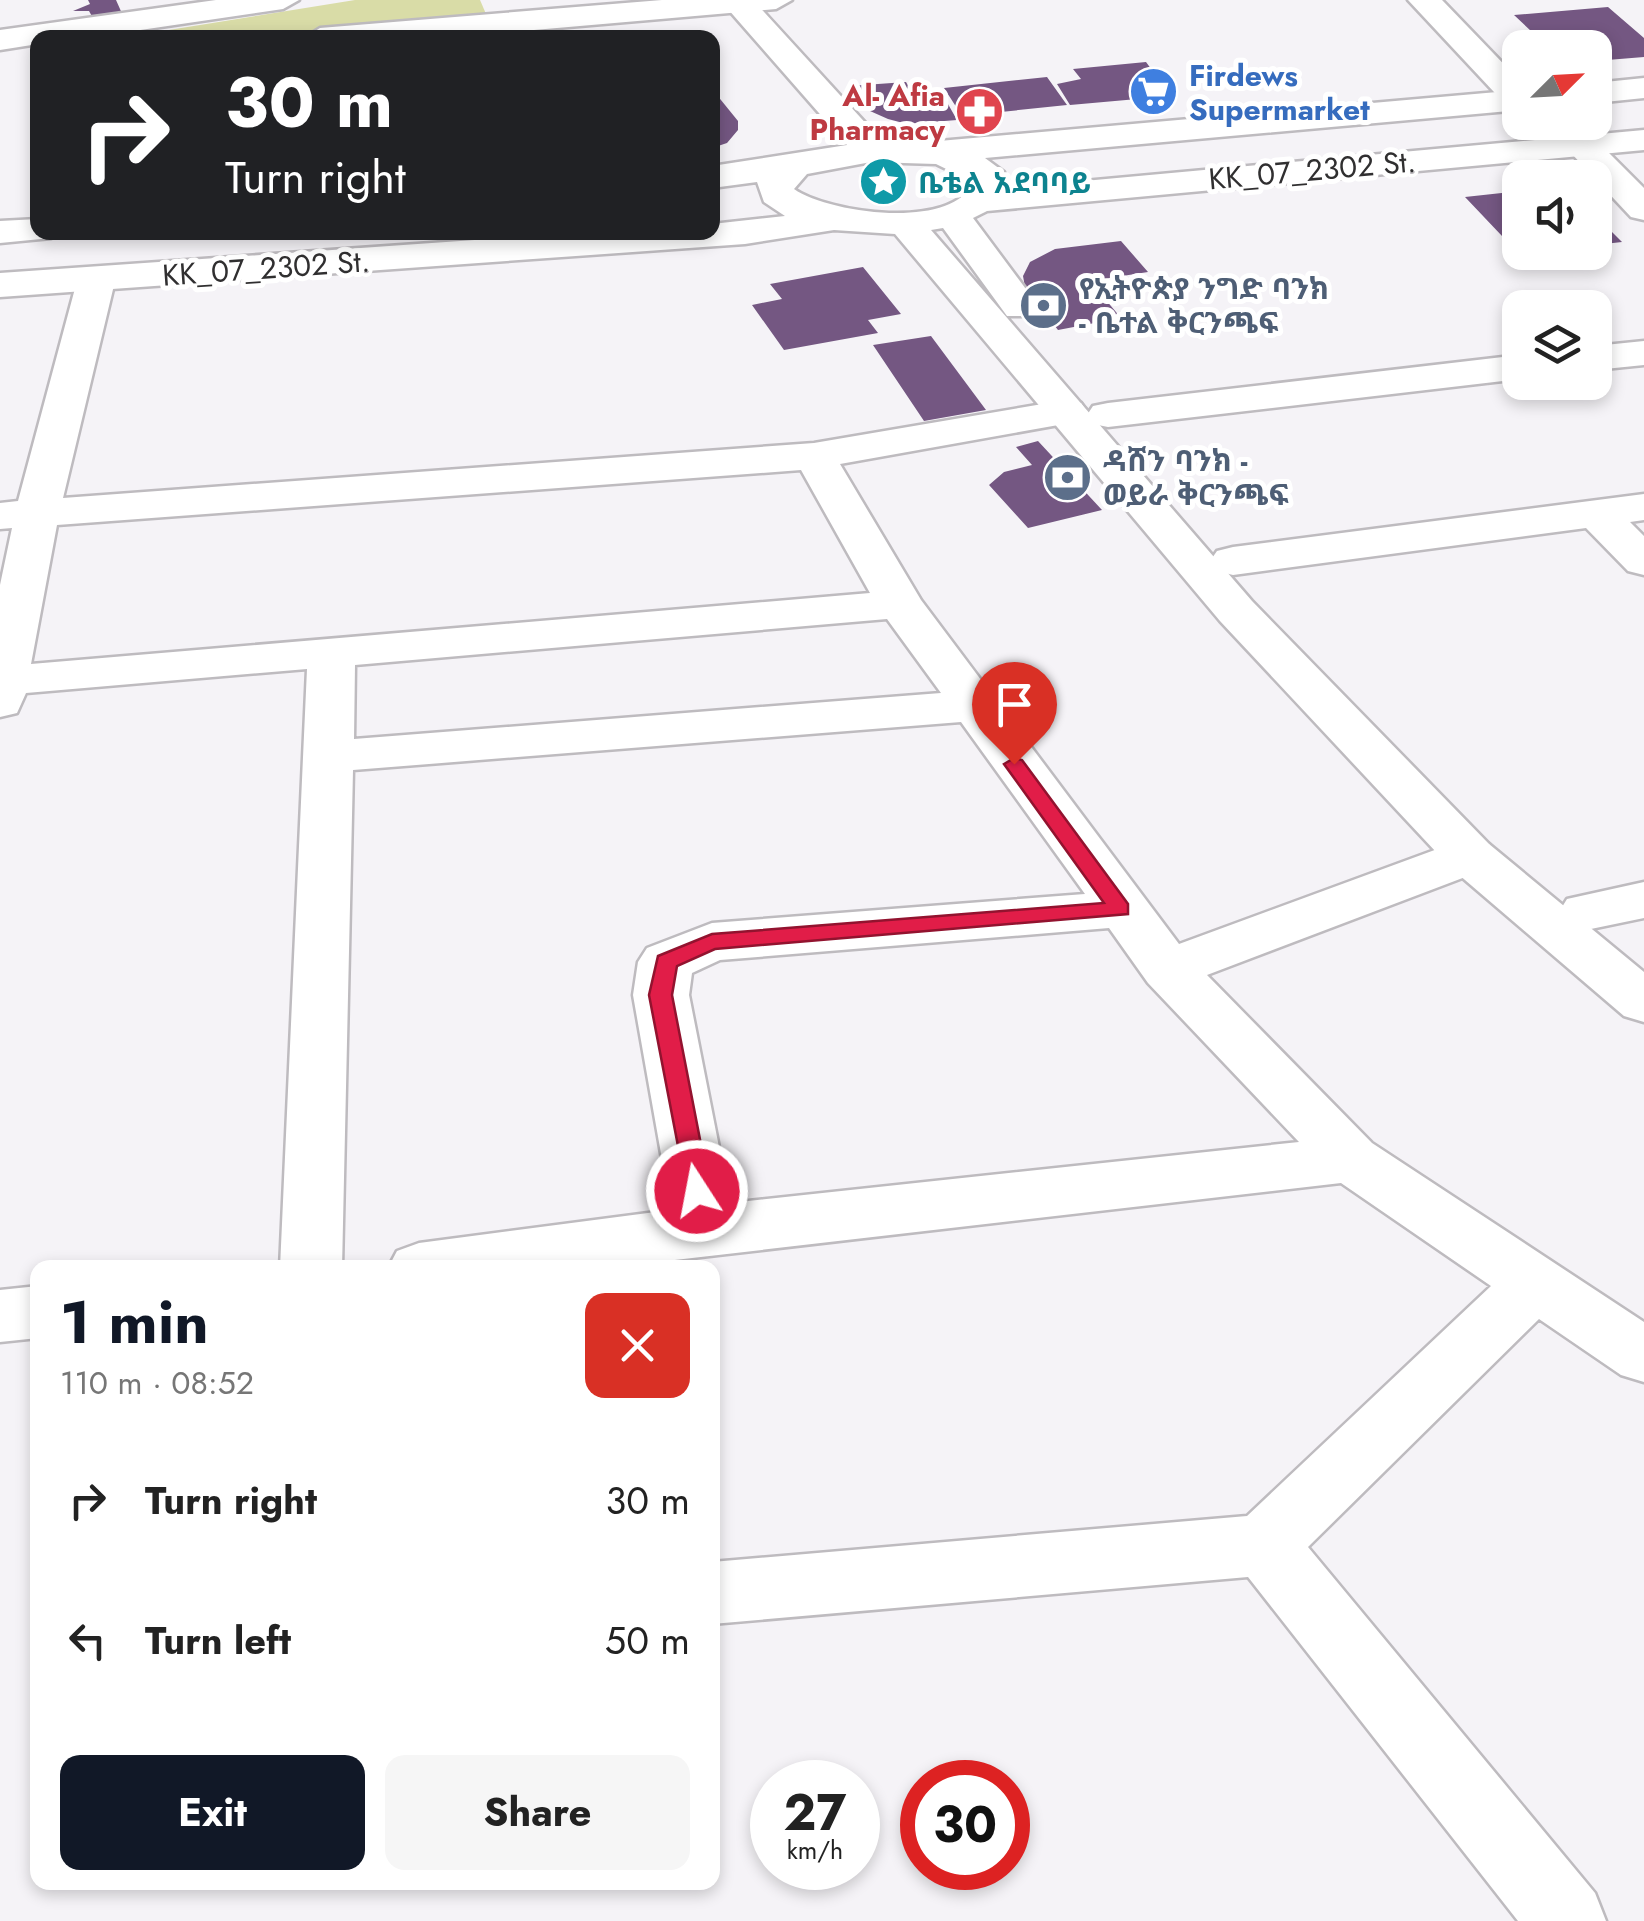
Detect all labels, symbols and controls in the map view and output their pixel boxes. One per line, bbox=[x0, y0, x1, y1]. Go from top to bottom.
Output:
north arrow bbox=[1502, 30, 1612, 140]
map controls bbox=[1502, 30, 1612, 400]
text: 30 m bbox=[225, 52, 393, 153]
place label: Firdews Supermarket bbox=[1189, 54, 1370, 131]
supermarket icon: Firdews Supermarket bbox=[1128, 66, 1180, 118]
icon: right bbox=[60, 70, 190, 200]
place label: Al- Afia Pharmacy bbox=[810, 74, 945, 151]
pharmacy icon: Al- Afia Pharmacy bbox=[954, 86, 1006, 138]
street label: KK_07_2302 St. bbox=[1207, 140, 1417, 200]
text: Turn right bbox=[225, 145, 406, 210]
place icon: ቤቴል አደባባይ bbox=[857, 156, 909, 208]
button: sound bbox=[1502, 160, 1612, 270]
place label: ቤቴል አደባባይ bbox=[918, 161, 1091, 204]
street label: KK_07_2302 St. bbox=[161, 239, 371, 297]
place label: የኢትዮጵያ ንግድ ባንክ - ቤተል ቅርንጫፍ bbox=[1079, 267, 1329, 344]
bank icon: የኢትዮጵያ ንግድ ባንክ - ቤተል ቅርንጫፍ bbox=[1018, 279, 1070, 331]
button: layers bbox=[1502, 290, 1612, 400]
place label: ዳሸን ባንክ - ወይራ ቅርንጫፍ bbox=[1103, 439, 1289, 516]
bank icon: ዳሸን ባንክ - ወይራ ቅርንጫፍ bbox=[1042, 451, 1094, 503]
pin bbox=[972, 662, 1057, 765]
icon: arrive bbox=[987, 677, 1042, 732]
position arrow bbox=[645, 1139, 749, 1243]
text: 1 min bbox=[60, 1279, 209, 1366]
button: close bbox=[585, 1293, 690, 1398]
text: 110 m · 08:52 bbox=[60, 1360, 254, 1406]
icon: right bbox=[60, 1473, 115, 1528]
text: Turn right bbox=[145, 1473, 317, 1528]
text: 30 m bbox=[605, 1473, 690, 1528]
icon: left bbox=[60, 1613, 115, 1668]
text: Turn left bbox=[145, 1613, 291, 1668]
text: 50 m bbox=[605, 1613, 690, 1668]
button: Exit bbox=[60, 1755, 365, 1870]
button: Share bbox=[385, 1755, 690, 1870]
speed limit sign: 30 bbox=[900, 1760, 1030, 1890]
text: 27 bbox=[784, 1776, 846, 1849]
text: km/h bbox=[787, 1832, 843, 1868]

